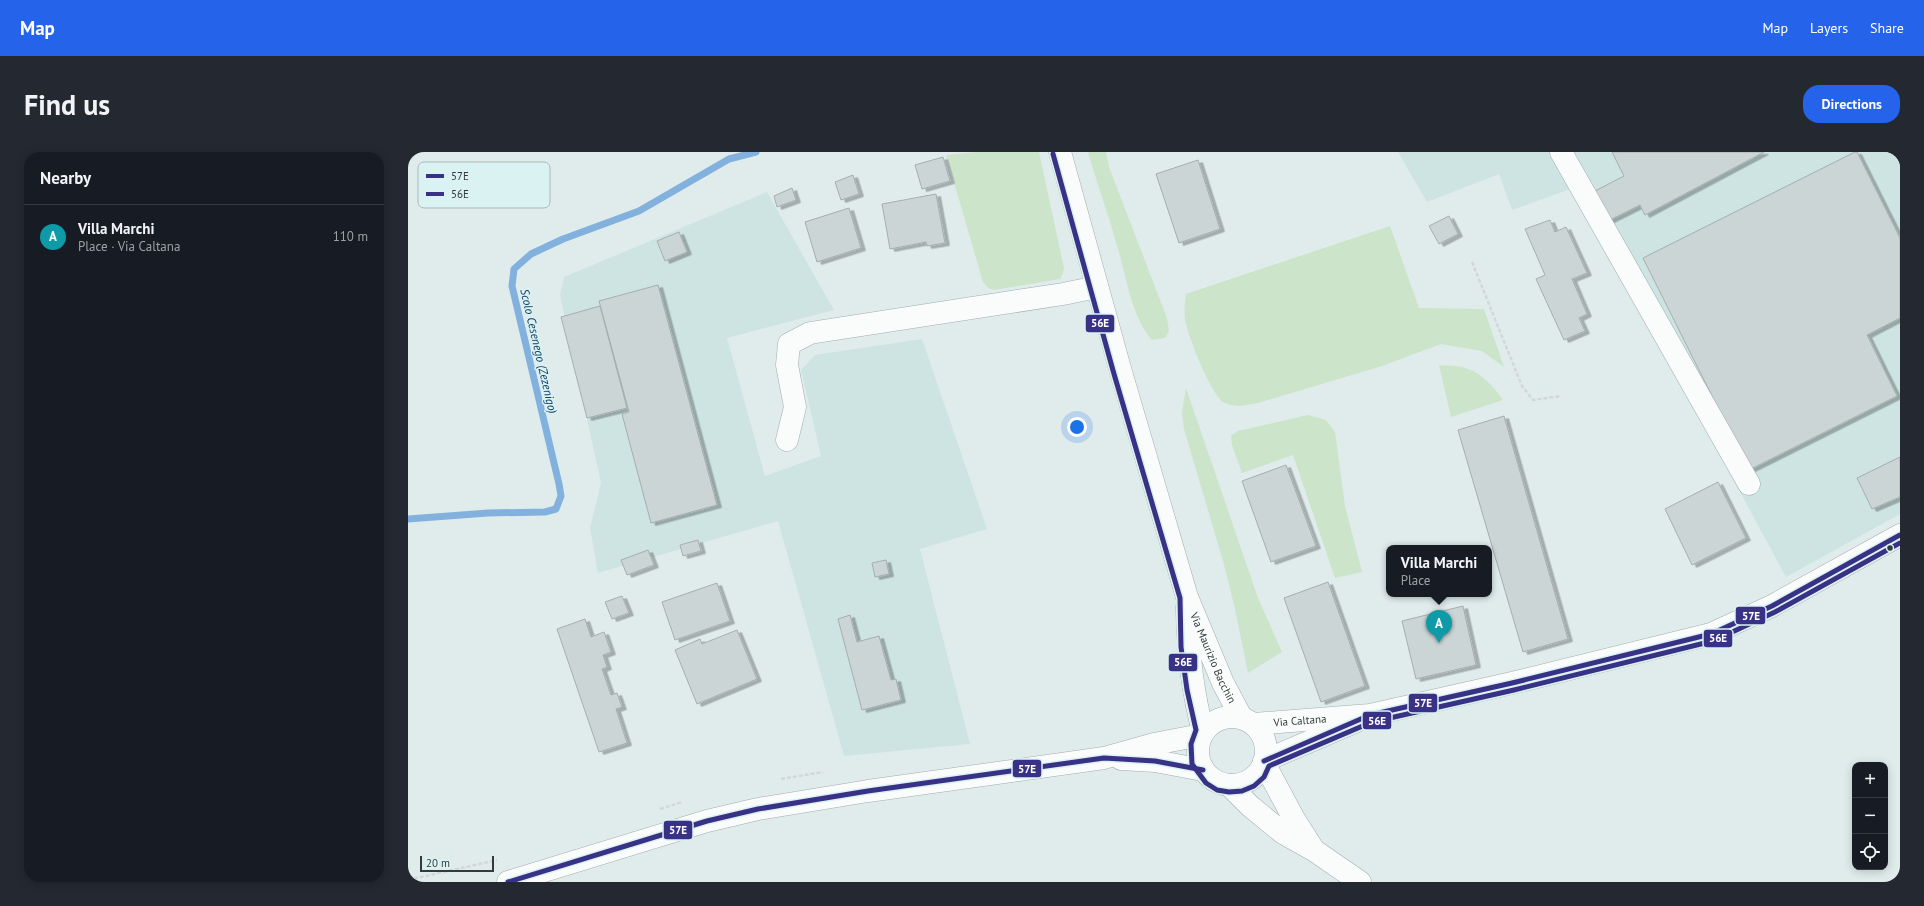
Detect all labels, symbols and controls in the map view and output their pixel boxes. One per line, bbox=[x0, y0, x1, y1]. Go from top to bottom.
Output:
text: Map bbox=[20, 16, 55, 40]
text: Map bbox=[1762, 19, 1788, 37]
text: Layers bbox=[1810, 19, 1848, 37]
text: Share bbox=[1870, 19, 1904, 37]
button: Directions bbox=[1803, 85, 1900, 123]
text: Find us bbox=[24, 86, 110, 123]
legend bbox=[418, 162, 550, 208]
text: Nearby bbox=[40, 167, 91, 189]
text: 57E bbox=[451, 169, 469, 183]
text: 56E bbox=[451, 187, 469, 201]
text: Villa Marchi bbox=[78, 219, 155, 238]
text: A bbox=[49, 228, 57, 245]
text: 110 m bbox=[333, 228, 368, 245]
text: Place · Via Caltana bbox=[78, 238, 180, 255]
water label: Scolo Cesenego (Zezenigo) bbox=[517, 287, 561, 415]
line badge: 56E bbox=[1085, 314, 1115, 333]
text: 56E bbox=[1091, 316, 1109, 330]
your location bbox=[1067, 417, 1087, 437]
unlabelled marker bbox=[1885, 543, 1895, 553]
popup bbox=[1386, 545, 1492, 597]
text: Villa Marchi bbox=[1401, 553, 1477, 572]
text: Place bbox=[1401, 572, 1430, 589]
line badge: 57E bbox=[1735, 606, 1766, 625]
street label: Via Maurizio Bacchin bbox=[1187, 609, 1239, 706]
text: 57E bbox=[1742, 609, 1760, 623]
pin: A bbox=[1426, 610, 1452, 643]
line badge: 56E bbox=[1703, 629, 1733, 648]
text: 56E bbox=[1709, 631, 1727, 645]
line badge: 56E bbox=[1168, 653, 1198, 672]
text: 56E bbox=[1174, 655, 1192, 669]
line badge: 57E bbox=[1408, 693, 1438, 713]
text: 57E bbox=[1414, 696, 1432, 710]
street label: Via Caltana bbox=[1272, 711, 1327, 730]
line badge: 56E bbox=[1362, 711, 1392, 730]
text: 56E bbox=[1368, 714, 1386, 728]
line badge: 57E bbox=[1012, 759, 1042, 778]
text: 57E bbox=[1018, 762, 1036, 776]
map controls bbox=[1852, 762, 1888, 870]
button: + bbox=[1852, 762, 1888, 798]
button: − bbox=[1852, 798, 1888, 834]
line badge: 57E bbox=[663, 820, 693, 840]
text: 57E bbox=[669, 823, 687, 837]
button: locate bbox=[1852, 834, 1888, 870]
scale bar bbox=[420, 854, 494, 873]
text: 20 m bbox=[426, 856, 450, 870]

